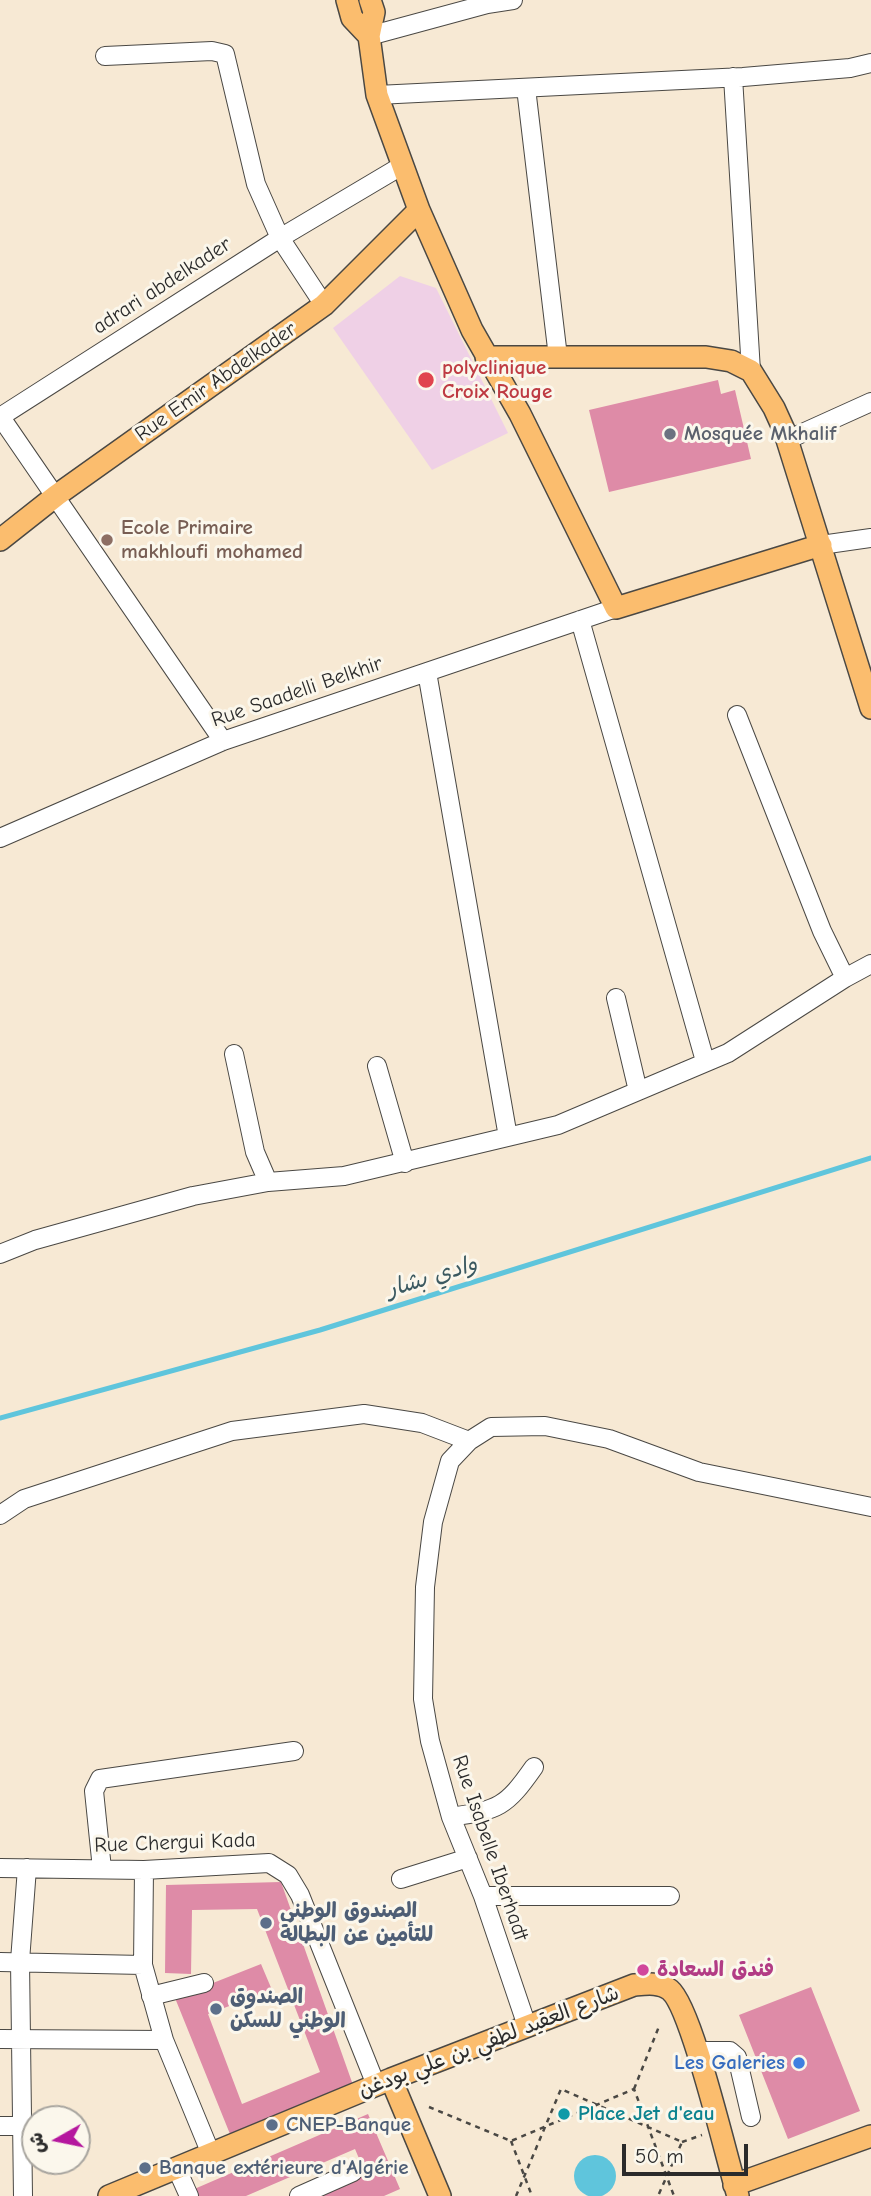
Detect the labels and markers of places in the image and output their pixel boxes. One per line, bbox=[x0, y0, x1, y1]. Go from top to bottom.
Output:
place label: polyclinique Croix Rouge bbox=[442, 355, 552, 405]
marker: polyclinique Croix Rouge bbox=[416, 370, 436, 390]
place label: Mosquée Mkhalif bbox=[684, 421, 836, 447]
marker: Mosquée Mkhalif bbox=[662, 426, 678, 442]
place label: Ecole Primaire makhloufi mohamed bbox=[121, 515, 303, 565]
marker: Ecole Primaire makhloufi mohamed bbox=[99, 532, 115, 548]
place label: الصندوق الوطني للتأمين عن البطالة bbox=[280, 1898, 433, 1948]
marker: الصندوق الوطني للتأمين عن البطالة bbox=[258, 1915, 274, 1931]
place label: فندق السعادة bbox=[657, 1957, 774, 1983]
marker: فندق السعادة bbox=[635, 1962, 651, 1978]
place label: الصندوق الوطني للسكن bbox=[230, 1984, 346, 2034]
marker: الصندوق الوطني للسكن bbox=[208, 2001, 224, 2017]
place label: Les Galeries bbox=[674, 2050, 785, 2076]
marker: Les Galeries bbox=[791, 2055, 807, 2071]
place label: Place Jet d'eau bbox=[578, 2101, 715, 2127]
marker: Place Jet d'eau bbox=[556, 2106, 572, 2122]
place label: CNEP-Banque bbox=[286, 2112, 411, 2138]
marker: CNEP-Banque bbox=[264, 2117, 280, 2133]
place label: Banque extérieure d'Algérie bbox=[159, 2155, 409, 2181]
marker: Banque extérieure d'Algérie bbox=[137, 2160, 153, 2176]

